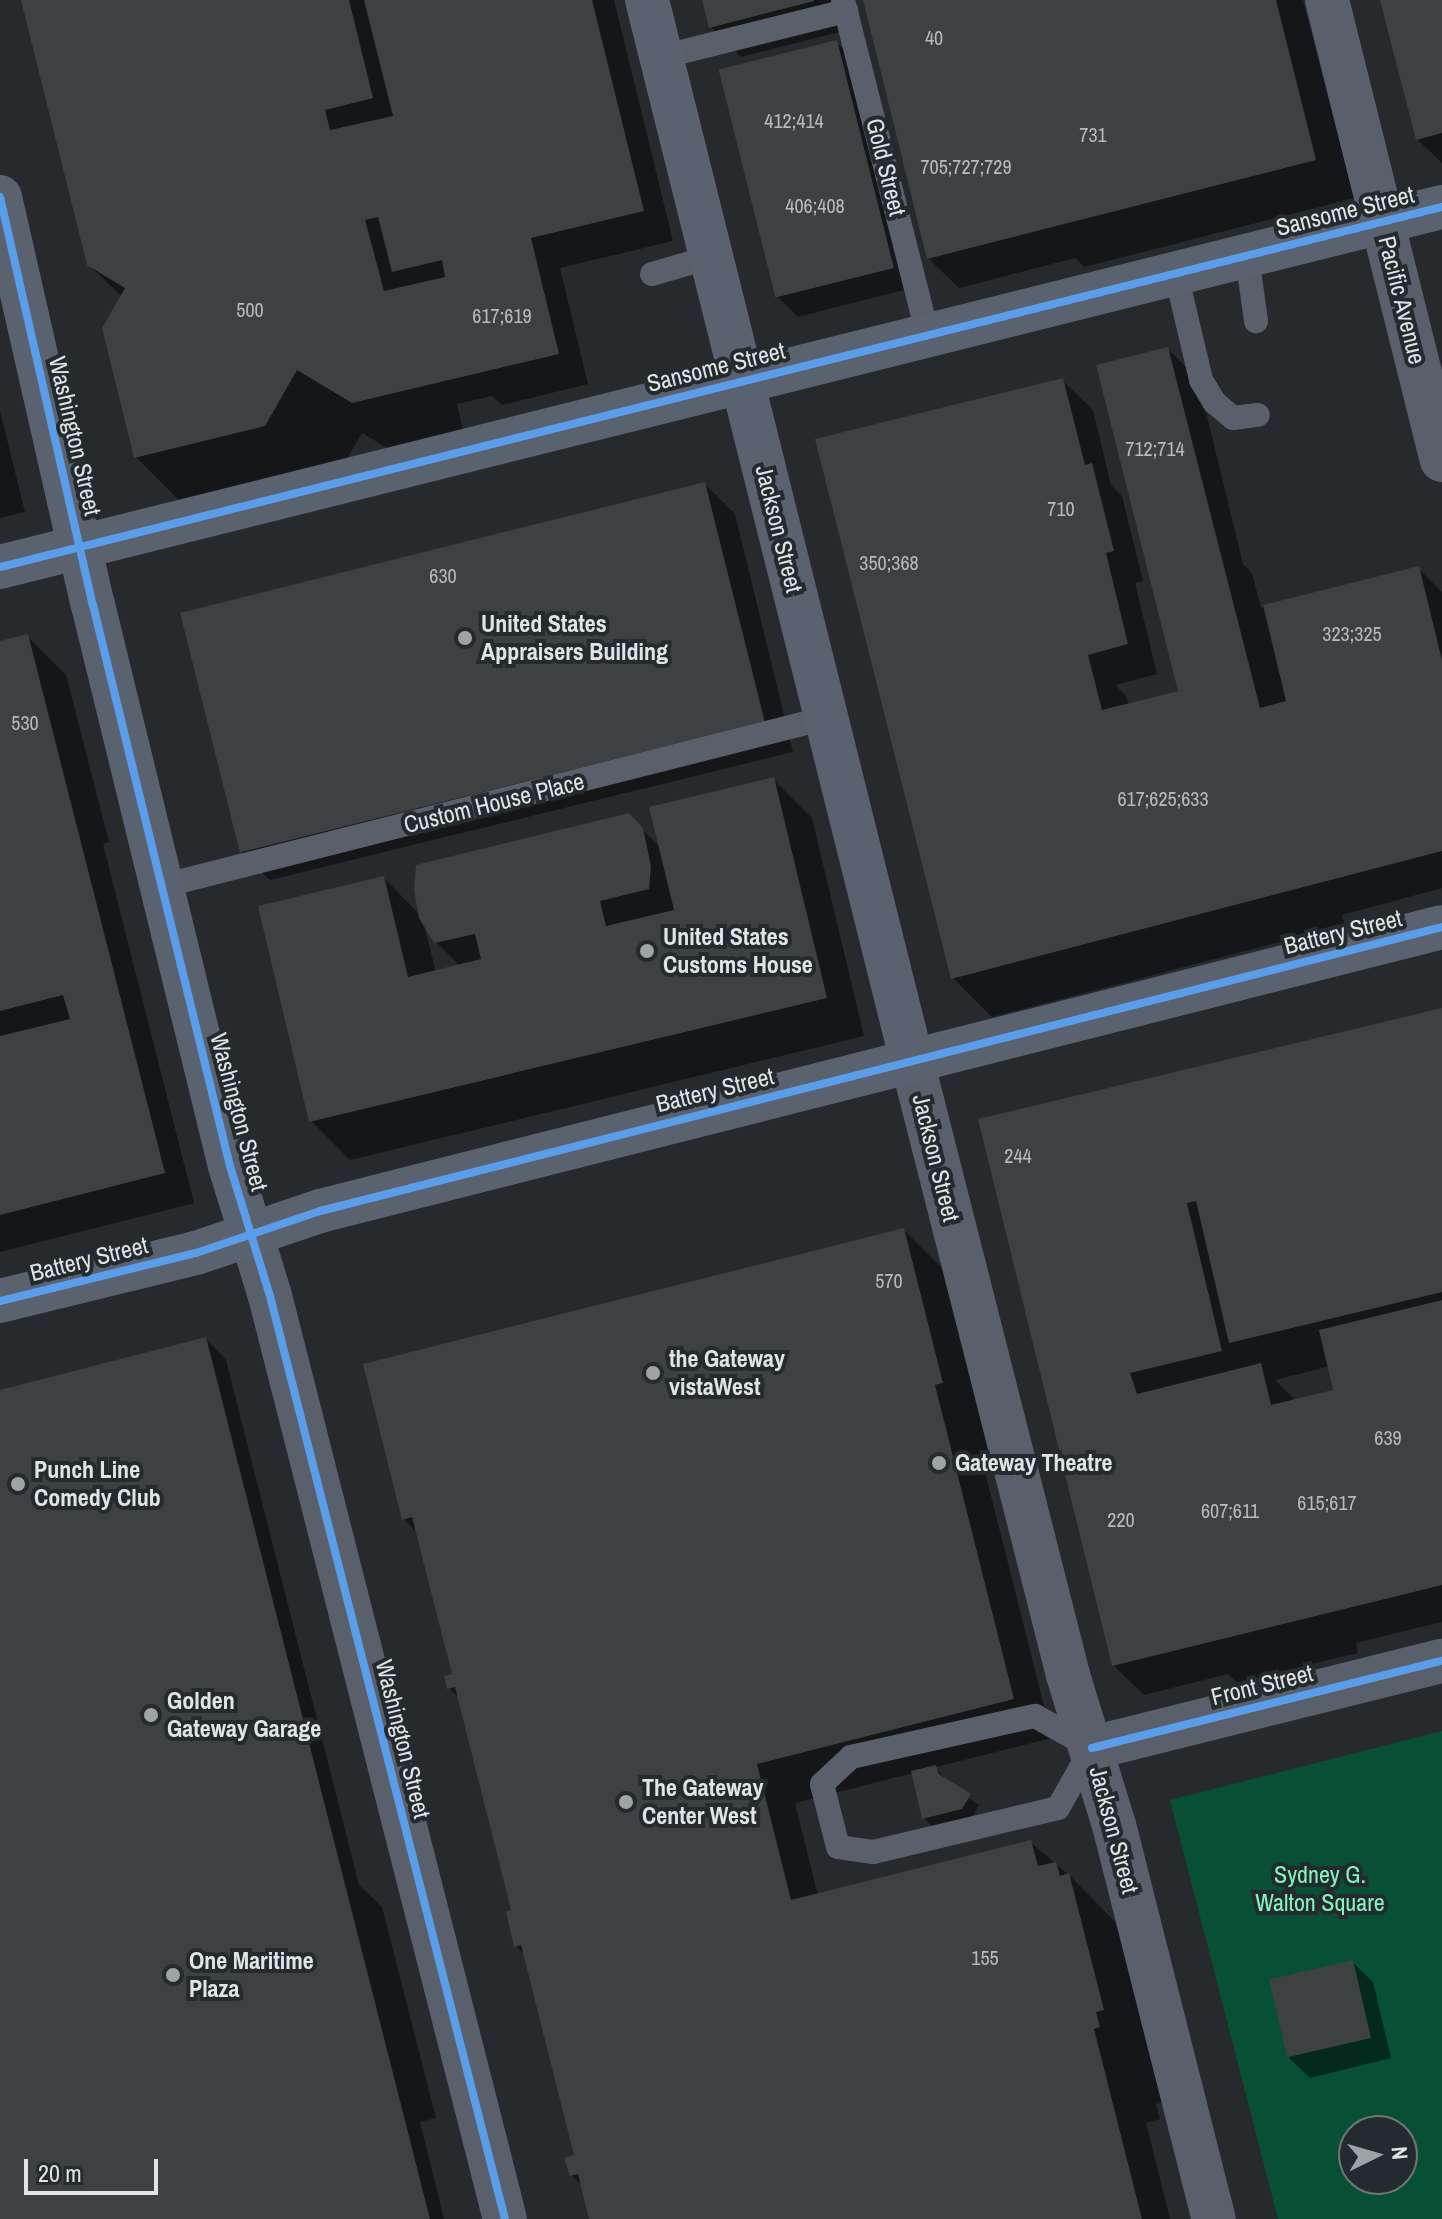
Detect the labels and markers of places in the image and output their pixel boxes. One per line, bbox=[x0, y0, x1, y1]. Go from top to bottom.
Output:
place label: United States Appraisers Building bbox=[481, 610, 668, 666]
marker: United States Appraisers Building bbox=[456, 629, 474, 647]
place label: United States Customs House bbox=[663, 923, 813, 979]
marker: United States Customs House bbox=[638, 942, 656, 960]
place label: the Gateway vistaWest bbox=[669, 1345, 785, 1401]
marker: the Gateway vistaWest bbox=[644, 1364, 662, 1382]
place label: Gateway Theatre bbox=[955, 1449, 1113, 1477]
marker: Gateway Theatre bbox=[930, 1454, 948, 1472]
place label: Punch Line Comedy Club bbox=[34, 1456, 161, 1512]
marker: Punch Line Comedy Club bbox=[9, 1475, 27, 1493]
place label: Golden Gateway Garage bbox=[167, 1687, 321, 1743]
marker: Golden Gateway Garage bbox=[142, 1706, 160, 1724]
place label: The Gateway Center West bbox=[642, 1774, 763, 1830]
marker: The Gateway Center West bbox=[617, 1793, 635, 1811]
place label: One Maritime Plaza bbox=[189, 1947, 314, 2003]
marker: One Maritime Plaza bbox=[164, 1966, 182, 1984]

